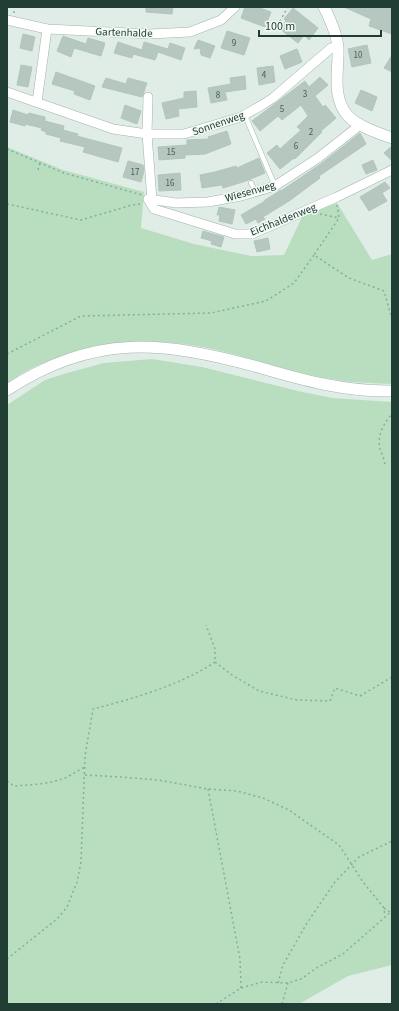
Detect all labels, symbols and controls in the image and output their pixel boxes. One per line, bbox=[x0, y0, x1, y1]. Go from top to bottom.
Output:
scale bar bbox=[259, 12, 381, 38]
text: 100 m bbox=[265, 18, 295, 35]
street label: Gartenhalde bbox=[95, 24, 153, 41]
house number: 9 bbox=[232, 37, 237, 50]
house number: 10 bbox=[354, 49, 363, 62]
house number: 4 bbox=[262, 69, 267, 82]
house number: 3 bbox=[303, 88, 308, 101]
house number: 8 bbox=[216, 89, 221, 102]
house number: 5 bbox=[280, 103, 285, 116]
street label: Sonnenweg bbox=[190, 107, 247, 139]
house number: 2 bbox=[309, 126, 314, 139]
house number: 6 bbox=[294, 140, 299, 153]
house number: 15 bbox=[167, 146, 176, 159]
house number: 17 bbox=[131, 166, 140, 179]
house number: 16 bbox=[166, 177, 175, 190]
street label: Wiesenweg bbox=[223, 177, 277, 206]
street label: Eichhaldenweg bbox=[248, 199, 319, 240]

